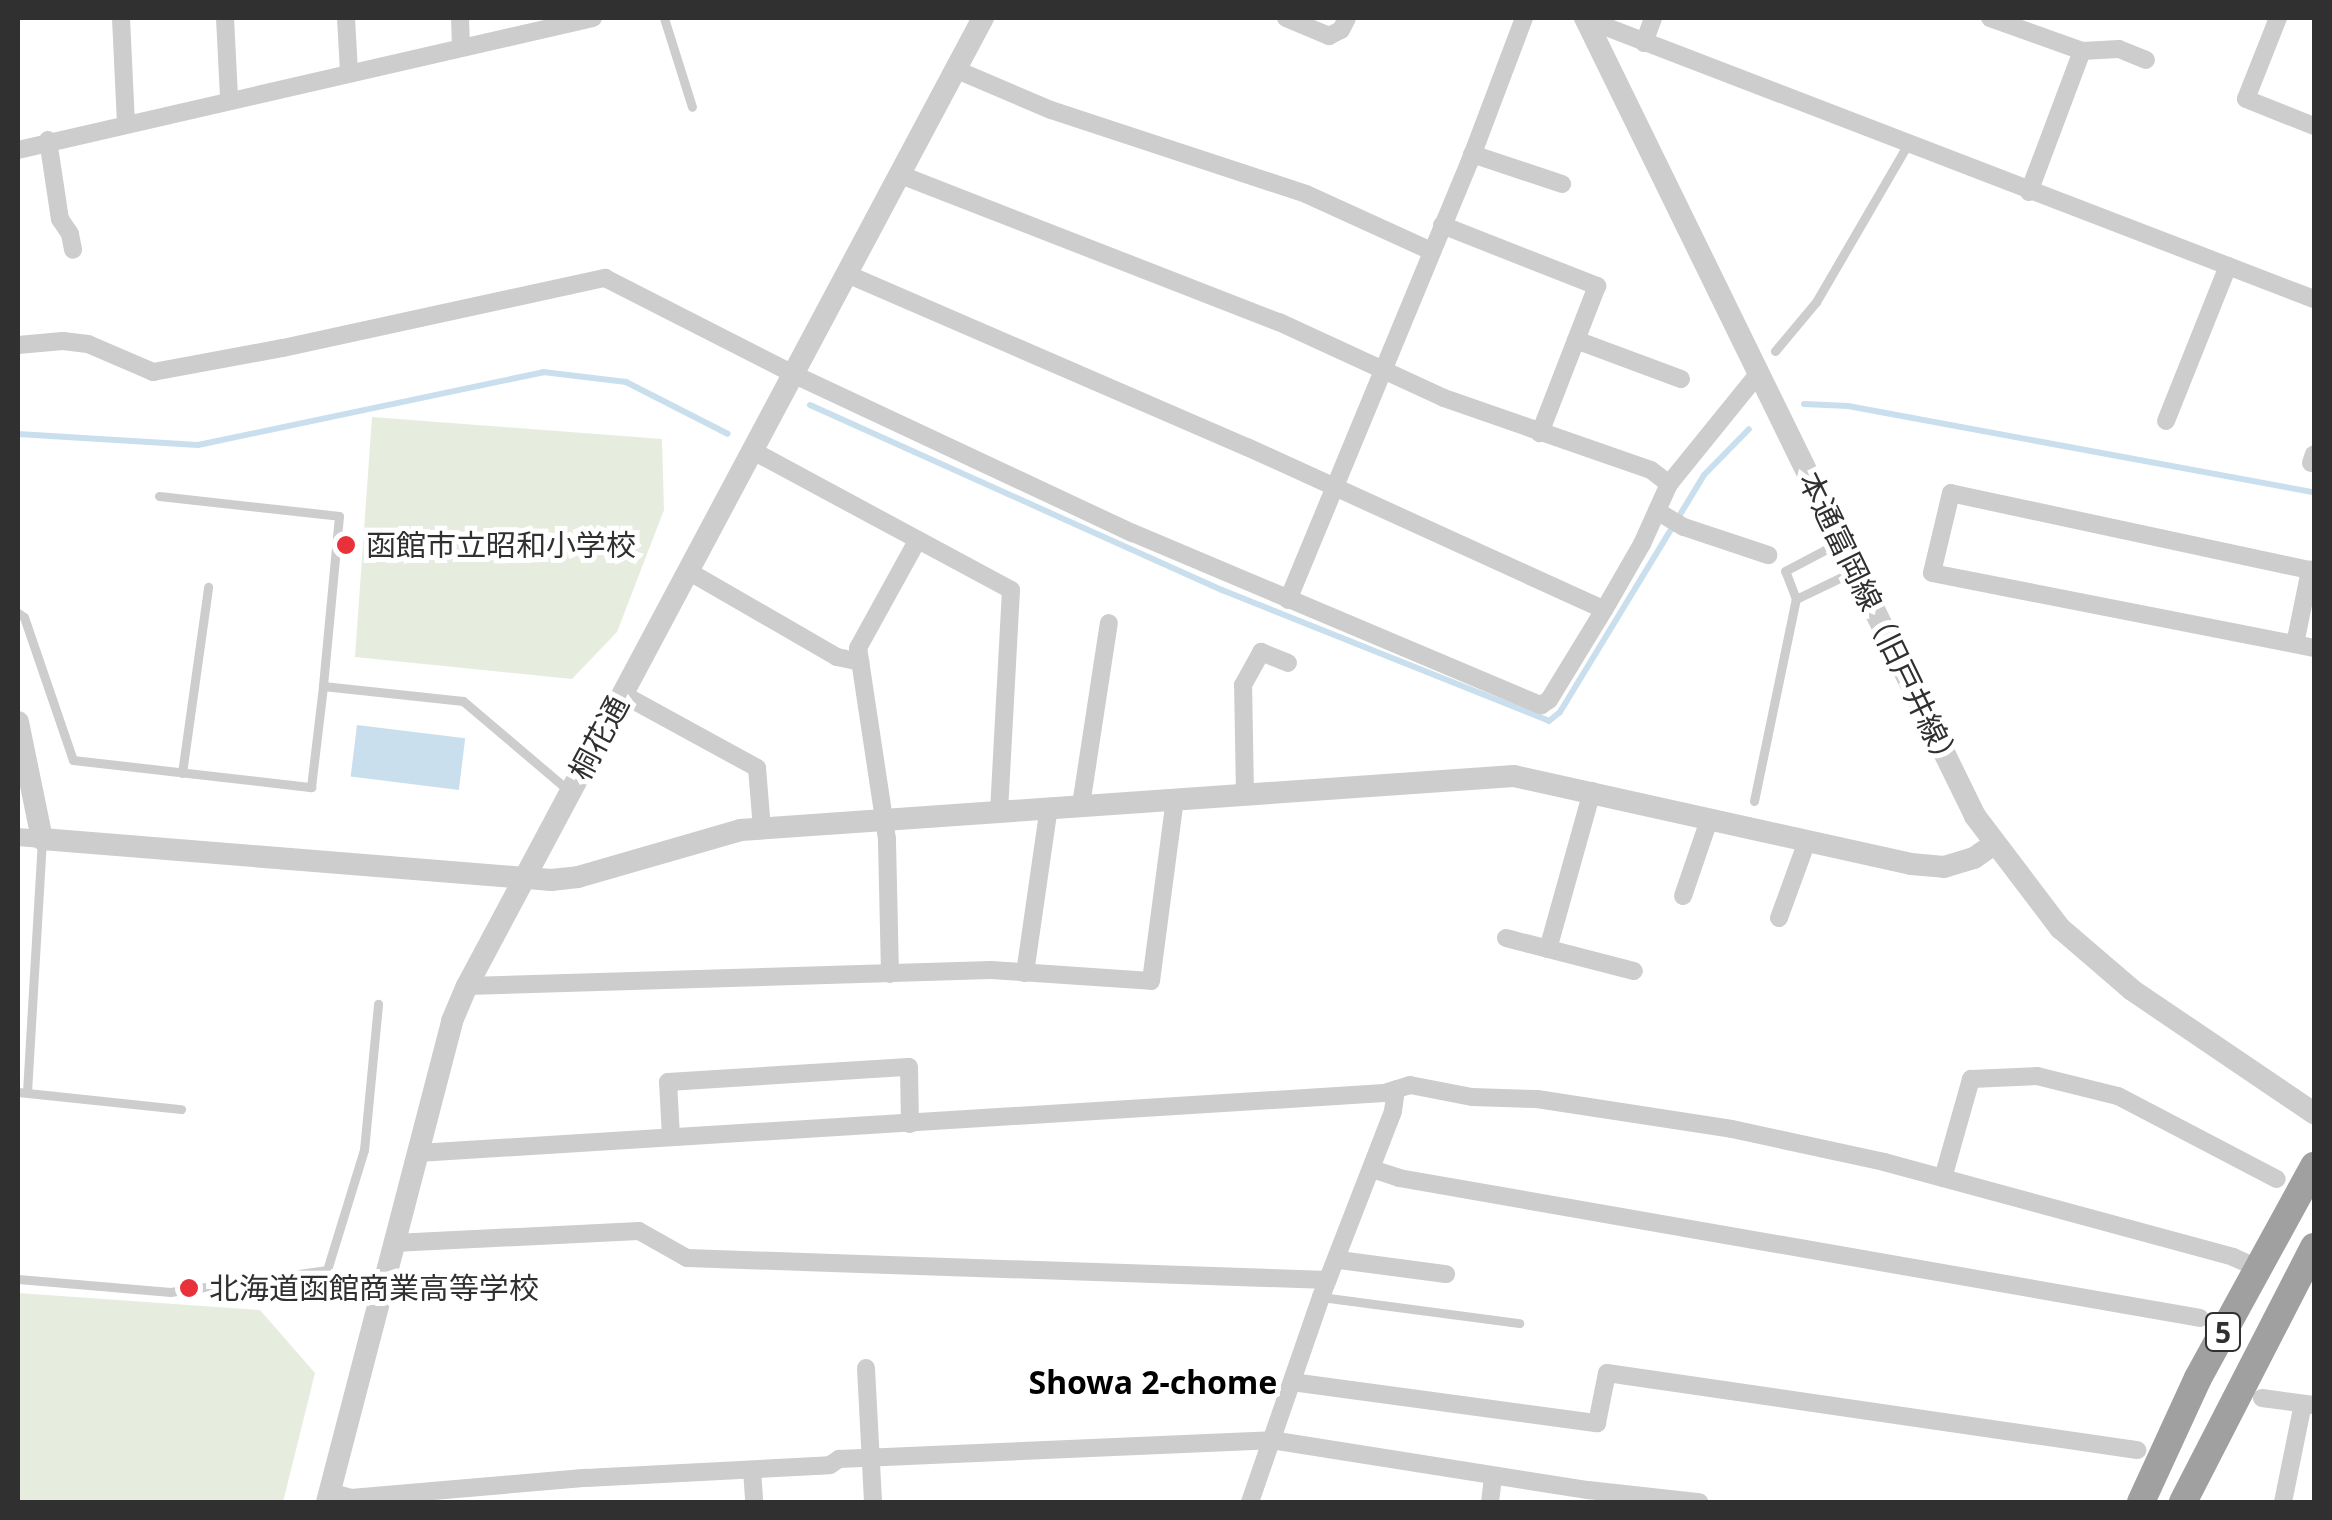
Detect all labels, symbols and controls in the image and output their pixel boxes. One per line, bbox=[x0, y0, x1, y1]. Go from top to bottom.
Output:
street label: 本通富岡線（旧戸井線） bbox=[1791, 466, 1969, 778]
place label: 函館市立昭和小学校 bbox=[366, 527, 636, 563]
marker: 函館市立昭和小学校 bbox=[335, 534, 357, 556]
street label: 桐花通 bbox=[562, 690, 636, 786]
place label: 北海道函館商業高等学校 bbox=[209, 1270, 539, 1306]
marker: 北海道函館商業高等学校 bbox=[178, 1277, 200, 1299]
road number: 5 bbox=[2203, 1309, 2243, 1355]
district label: Showa 2-chome bbox=[1029, 1363, 1277, 1401]

